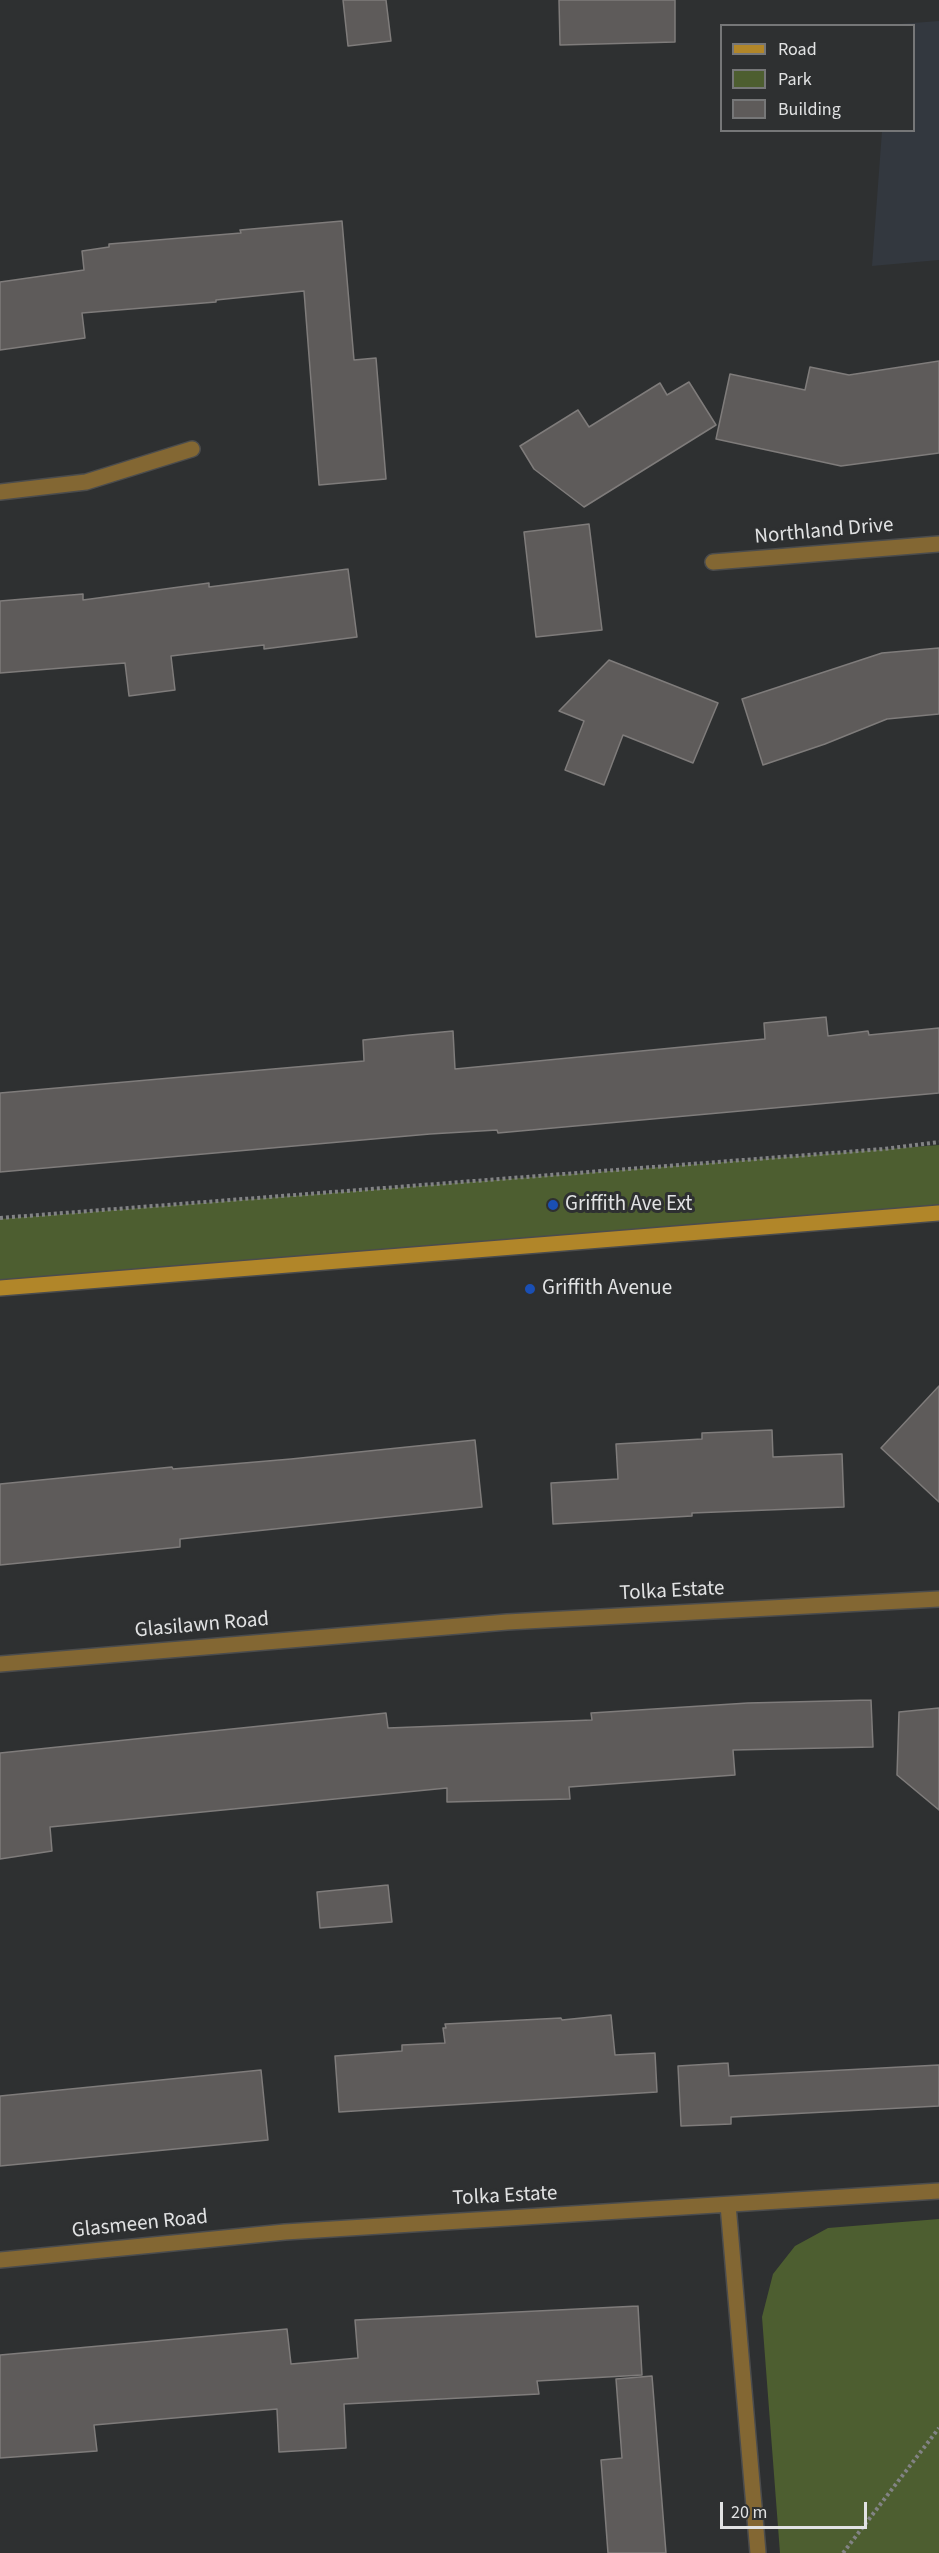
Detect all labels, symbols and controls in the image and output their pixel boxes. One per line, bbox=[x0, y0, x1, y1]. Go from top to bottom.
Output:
legend bbox=[720, 24, 915, 132]
text: Road bbox=[778, 37, 817, 62]
text: Park bbox=[778, 67, 812, 92]
text: Building bbox=[778, 97, 841, 122]
street label: Northland Drive bbox=[753, 513, 895, 551]
place label: Griffith Ave Ext bbox=[565, 1192, 692, 1218]
marker: Griffith Ave Ext bbox=[546, 1198, 560, 1212]
place label: Griffith Avenue bbox=[542, 1276, 672, 1302]
marker: Griffith Avenue bbox=[523, 1282, 537, 1296]
street label: Tolka Estate bbox=[619, 1577, 725, 1607]
street label: Glasilawn Road bbox=[134, 1608, 270, 1644]
street label: Tolka Estate bbox=[452, 2182, 558, 2212]
street label: Glasmeen Road bbox=[71, 2205, 209, 2245]
scale bar bbox=[723, 2490, 870, 2528]
text: 20 m bbox=[731, 2500, 767, 2525]

